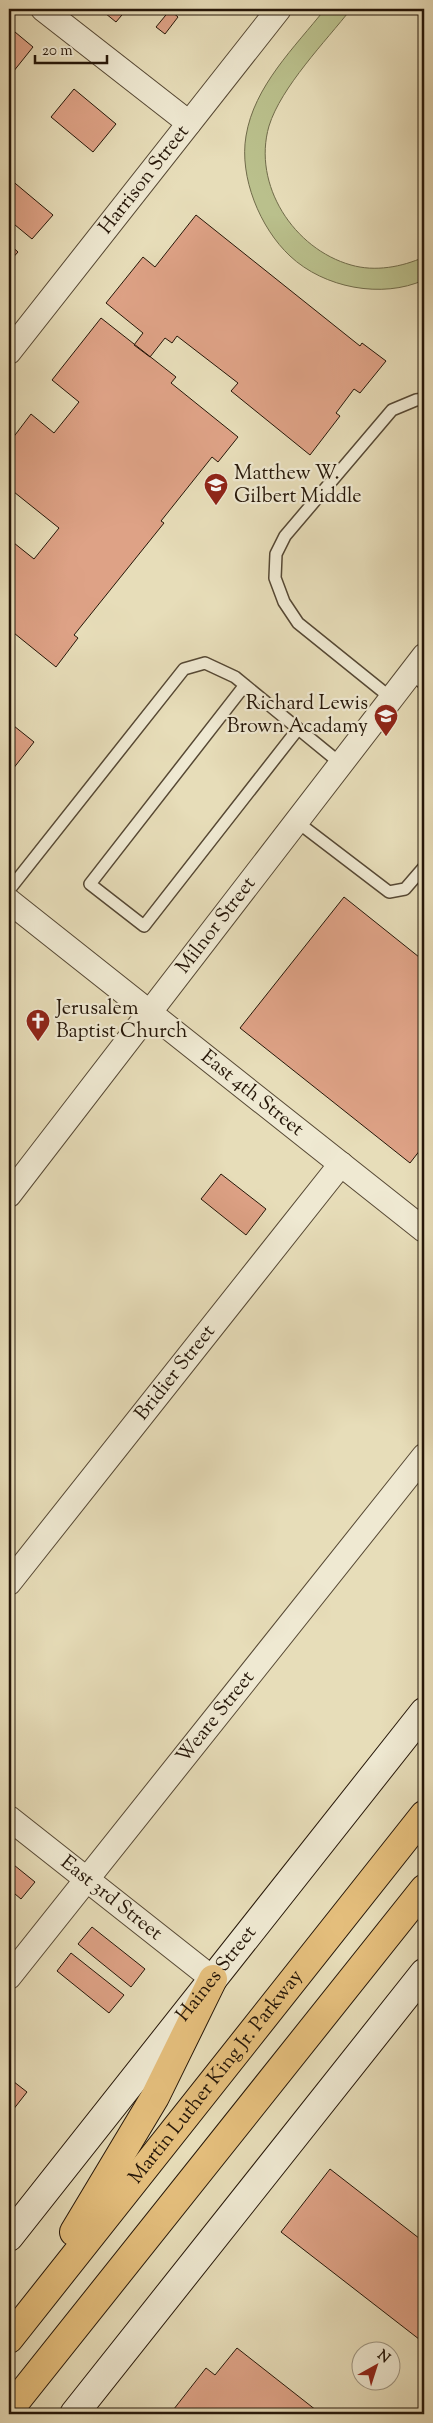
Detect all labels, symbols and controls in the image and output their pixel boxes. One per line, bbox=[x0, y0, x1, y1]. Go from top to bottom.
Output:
scale bar bbox=[35, 32, 108, 64]
text: 20 m bbox=[42, 41, 73, 62]
street label: Harrison Street bbox=[92, 119, 197, 241]
place label: Matthew W. Gilbert Middle bbox=[234, 460, 362, 512]
school or university icon: Matthew W. Gilbert Middle bbox=[203, 472, 229, 506]
place label: Richard Lewis Brown Acadamy bbox=[227, 690, 368, 742]
school or university icon: Richard Lewis Brown Acadamy bbox=[373, 703, 399, 737]
street label: Milnor Street bbox=[170, 871, 263, 980]
place label: Jerusalem Baptist Church bbox=[55, 995, 188, 1047]
church icon: Jerusalem Baptist Church bbox=[25, 1008, 51, 1042]
street label: East 4th Street bbox=[194, 1043, 310, 1144]
street label: Bridier Street bbox=[128, 1319, 223, 1427]
street label: Weare Street bbox=[170, 1665, 262, 1770]
street label: East 3rd Street bbox=[54, 1849, 168, 1948]
street label: Haines Street bbox=[170, 1920, 264, 2028]
street label: Martin Luther King Jr. Parkway bbox=[122, 1964, 311, 2191]
north arrow bbox=[350, 2340, 400, 2390]
text: N bbox=[372, 2346, 394, 2369]

